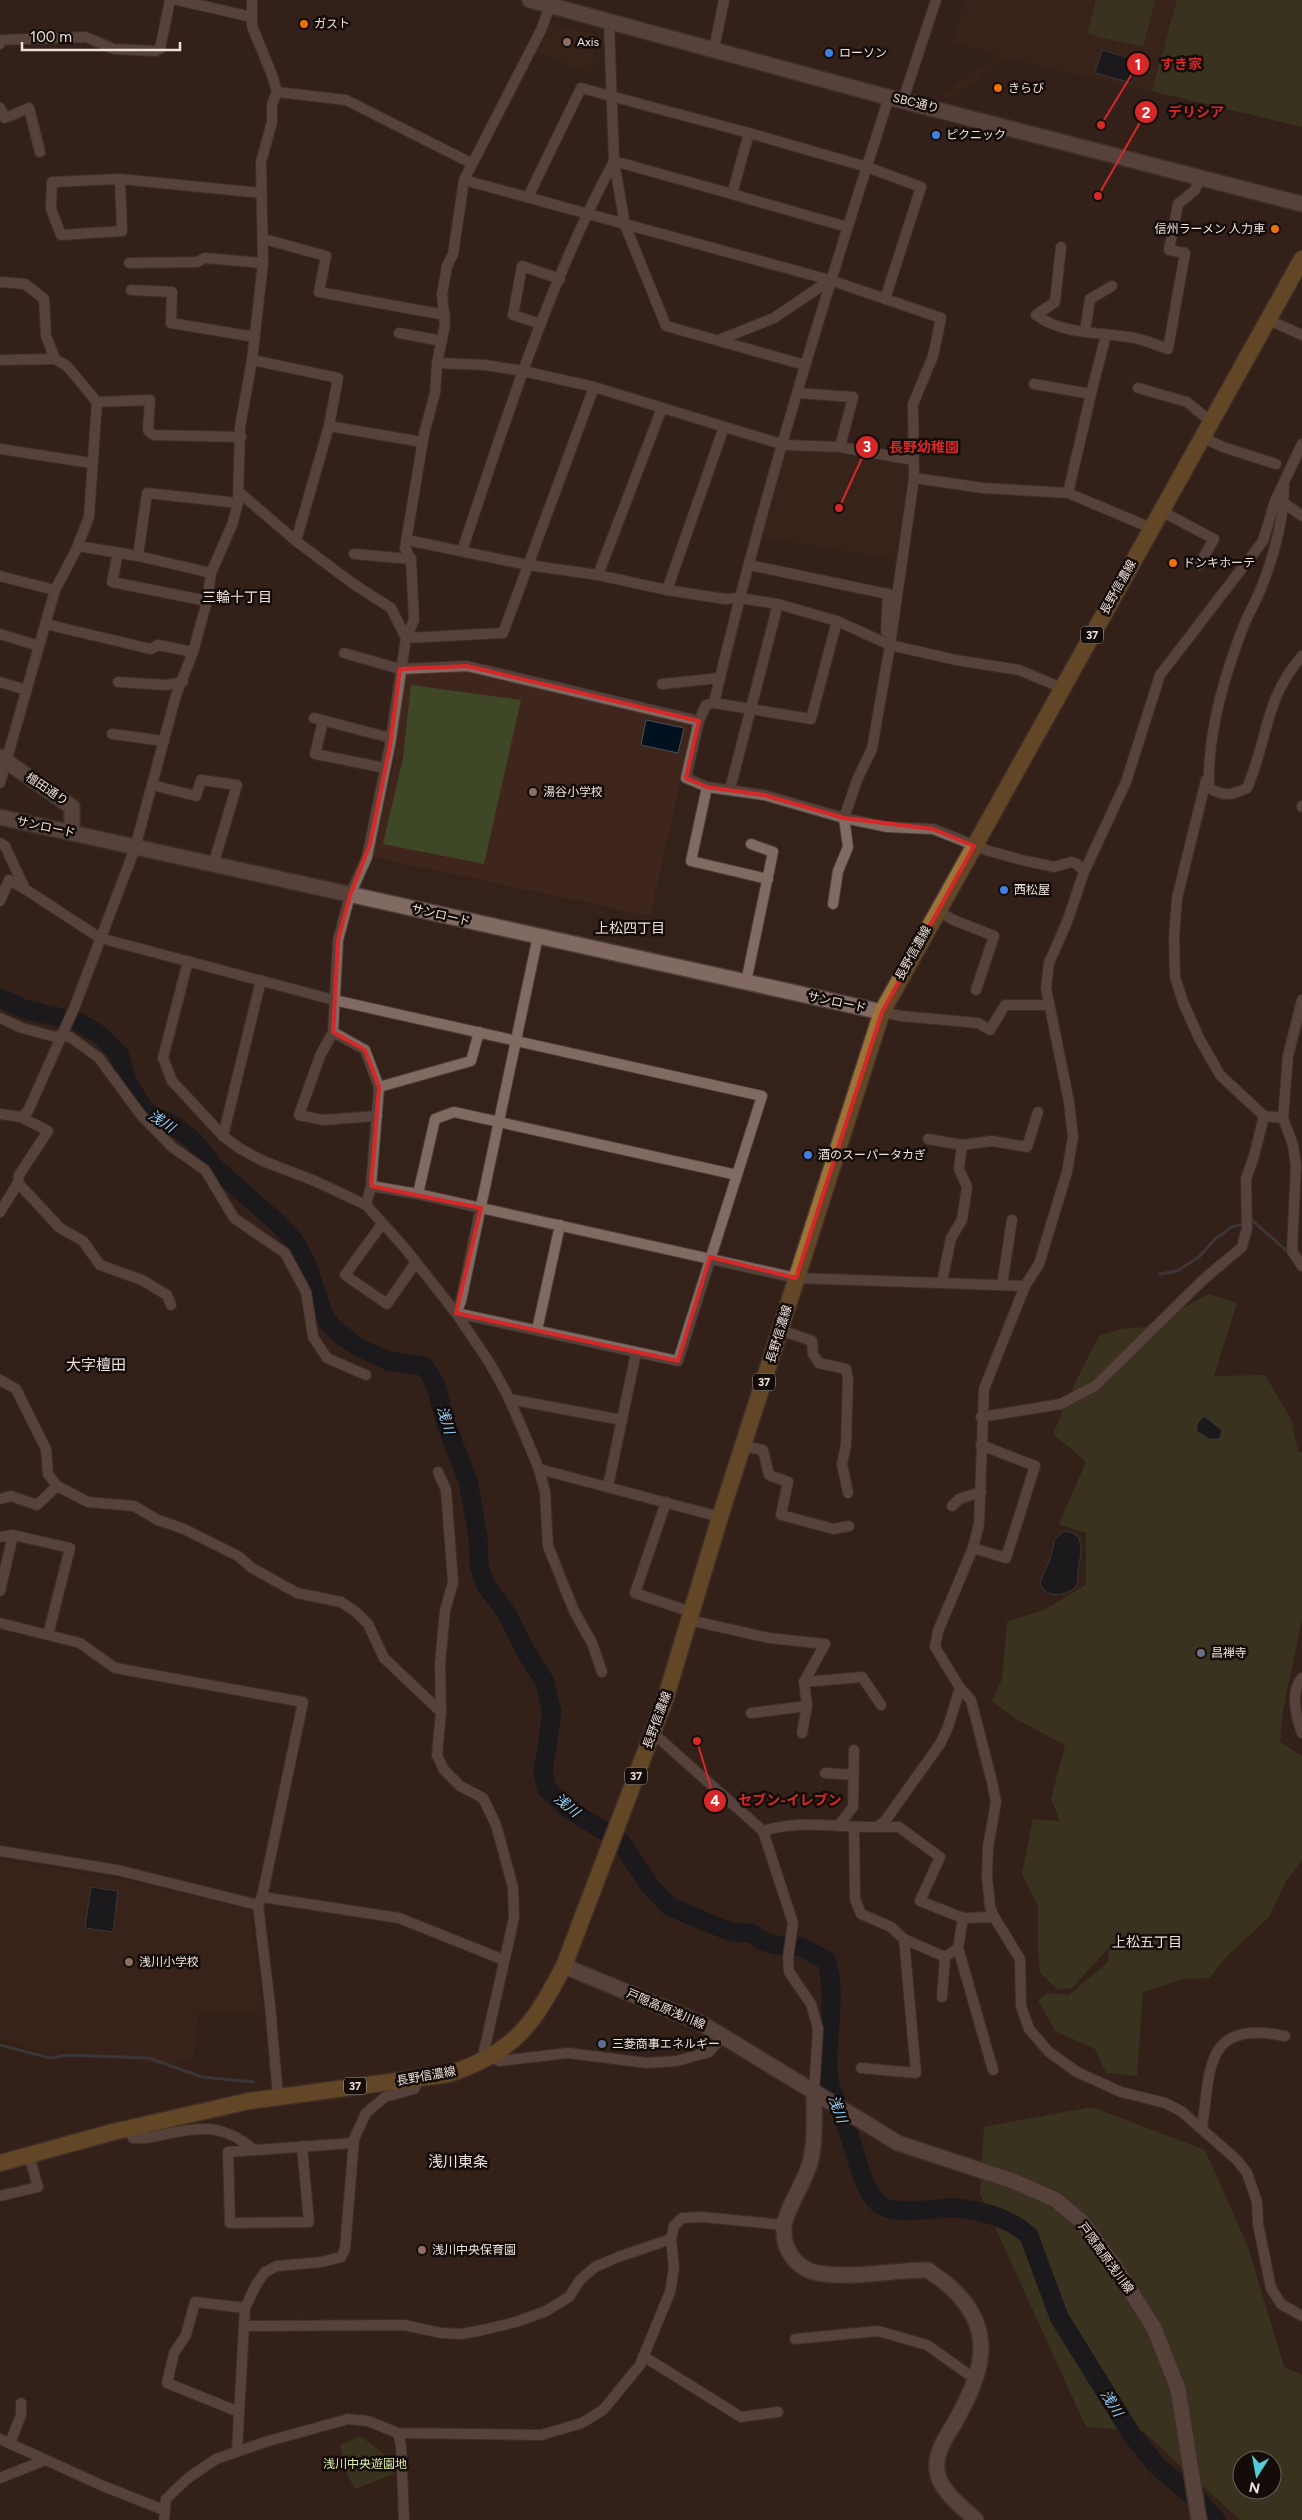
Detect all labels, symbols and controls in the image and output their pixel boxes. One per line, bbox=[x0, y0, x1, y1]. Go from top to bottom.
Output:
place label: ガスト bbox=[314, 17, 350, 31]
marker: ガスト bbox=[298, 18, 310, 30]
scale bar bbox=[22, 20, 180, 52]
text: 100 m bbox=[30, 28, 72, 46]
place label: Axis bbox=[577, 35, 600, 49]
marker: Axis bbox=[561, 36, 573, 48]
place label: ローソン bbox=[839, 46, 887, 60]
marker: ローソン bbox=[823, 47, 835, 59]
callout: すき家 bbox=[1125, 50, 1212, 79]
text: 1 bbox=[1135, 56, 1141, 74]
text: すき家 bbox=[1160, 56, 1202, 73]
place label: きらび bbox=[1008, 81, 1044, 95]
marker: きらび bbox=[992, 82, 1004, 94]
street label: SBC通り bbox=[891, 90, 941, 116]
callout: デリシア bbox=[1133, 98, 1234, 127]
text: 2 bbox=[1142, 104, 1151, 122]
text: デリシア bbox=[1168, 104, 1224, 121]
place label: ピクニック bbox=[946, 128, 1006, 142]
marker: ピクニック bbox=[930, 129, 942, 141]
place label: 信州ラーメン 人力車 bbox=[1155, 222, 1265, 236]
marker: 信州ラーメン 人力車 bbox=[1269, 223, 1281, 235]
callout: 長野幼稚園 bbox=[854, 433, 969, 462]
text: 3 bbox=[863, 438, 871, 456]
text: 長野幼稚園 bbox=[889, 439, 959, 456]
place label: ドンキホーテ bbox=[1183, 556, 1255, 570]
street label: 長野信濃線 bbox=[1097, 557, 1139, 617]
marker: ドンキホーテ bbox=[1167, 557, 1179, 569]
district label: 三輪十丁目 bbox=[202, 589, 272, 606]
road number: 37 bbox=[1081, 626, 1103, 644]
street label: 檀田通り bbox=[23, 770, 71, 808]
place label: 湯谷小学校 bbox=[543, 785, 603, 799]
marker: 湯谷小学校 bbox=[527, 786, 539, 798]
street label: サンロード bbox=[15, 814, 77, 840]
place label: 西松屋 bbox=[1014, 883, 1050, 897]
marker: 西松屋 bbox=[998, 884, 1010, 896]
street label: サンロード bbox=[410, 901, 472, 929]
district label: 上松四丁目 bbox=[595, 920, 665, 937]
street label: 長野信濃線 bbox=[892, 923, 934, 983]
street label: サンロード bbox=[806, 989, 868, 1015]
water label: 浅川 bbox=[145, 1107, 180, 1137]
place label: 酒のスーパータカぎ bbox=[818, 1148, 926, 1162]
marker: 酒のスーパータカぎ bbox=[802, 1149, 814, 1161]
street label: 長野信濃線 bbox=[764, 1303, 794, 1365]
district label: 大字檀田 bbox=[66, 1356, 126, 1374]
road number: 37 bbox=[753, 1374, 775, 1390]
water label: 浅川 bbox=[433, 1404, 458, 1438]
place label: 昌禅寺 bbox=[1211, 1646, 1247, 1660]
marker: 昌禅寺 bbox=[1195, 1647, 1207, 1659]
street label: 長野信濃線 bbox=[640, 1689, 674, 1751]
road number: 37 bbox=[625, 1768, 647, 1784]
callout: セブン-イレブン bbox=[703, 1786, 851, 1815]
water label: 浅川 bbox=[550, 1790, 584, 1822]
text: 4 bbox=[710, 1792, 720, 1810]
text: セブン-イレブン bbox=[738, 1792, 842, 1809]
district label: 上松五丁目 bbox=[1112, 1934, 1182, 1951]
place label: 浅川小学校 bbox=[139, 1955, 199, 1969]
marker: 浅川小学校 bbox=[123, 1956, 135, 1968]
street label: 戸隠高原浅川線 bbox=[625, 1986, 707, 2032]
place label: 三菱商事エネルギー bbox=[612, 2037, 720, 2051]
marker: 三菱商事エネルギー bbox=[596, 2038, 608, 2050]
street label: 長野信濃線 bbox=[395, 2064, 457, 2088]
road number: 37 bbox=[344, 2078, 366, 2094]
water label: 浅川 bbox=[825, 2093, 851, 2127]
district label: 浅川東条 bbox=[428, 2153, 488, 2171]
street label: 戸隠高原浅川線 bbox=[1076, 2220, 1136, 2296]
place label: 浅川中央保育園 bbox=[432, 2243, 516, 2257]
marker: 浅川中央保育園 bbox=[416, 2244, 428, 2256]
water label: 浅川 bbox=[1097, 2387, 1127, 2421]
north arrow bbox=[1232, 2450, 1282, 2500]
park label: 浅川中央遊園地 bbox=[323, 2457, 407, 2471]
text: N bbox=[1248, 2478, 1262, 2497]

